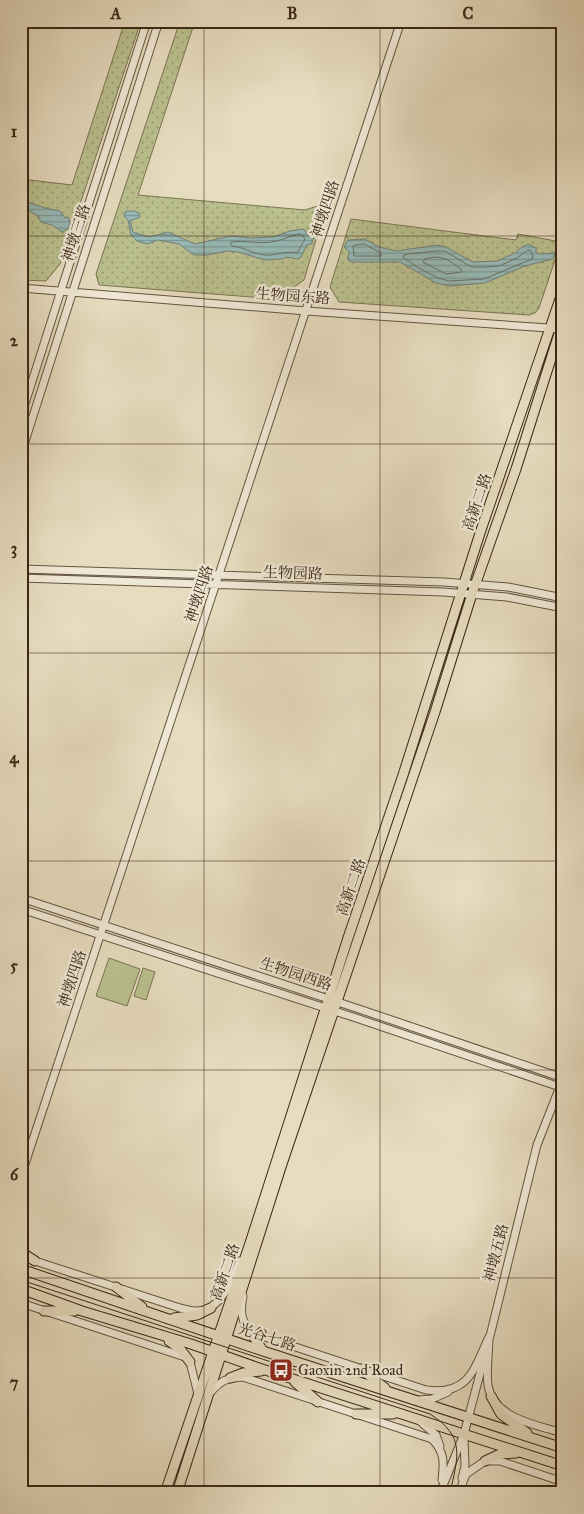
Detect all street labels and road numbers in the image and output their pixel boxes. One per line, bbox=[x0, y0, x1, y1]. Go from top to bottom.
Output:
street label: 神墩四路 bbox=[307, 178, 343, 240]
street label: 神墩三路 bbox=[58, 202, 94, 264]
street label: 生物园东路 bbox=[255, 284, 331, 308]
street label: 高新二路 bbox=[459, 471, 495, 533]
street label: 神墩四路 bbox=[181, 563, 217, 625]
street label: 生物园路 bbox=[263, 563, 323, 583]
street label: 高新二路 bbox=[333, 856, 369, 918]
street label: 神墩四路 bbox=[54, 948, 90, 1010]
street label: 生物园西路 bbox=[258, 954, 334, 994]
street label: 神墩五路 bbox=[480, 1222, 512, 1284]
street label: 高新二路 bbox=[207, 1241, 243, 1303]
street label: 光谷七路 bbox=[236, 1319, 298, 1355]

